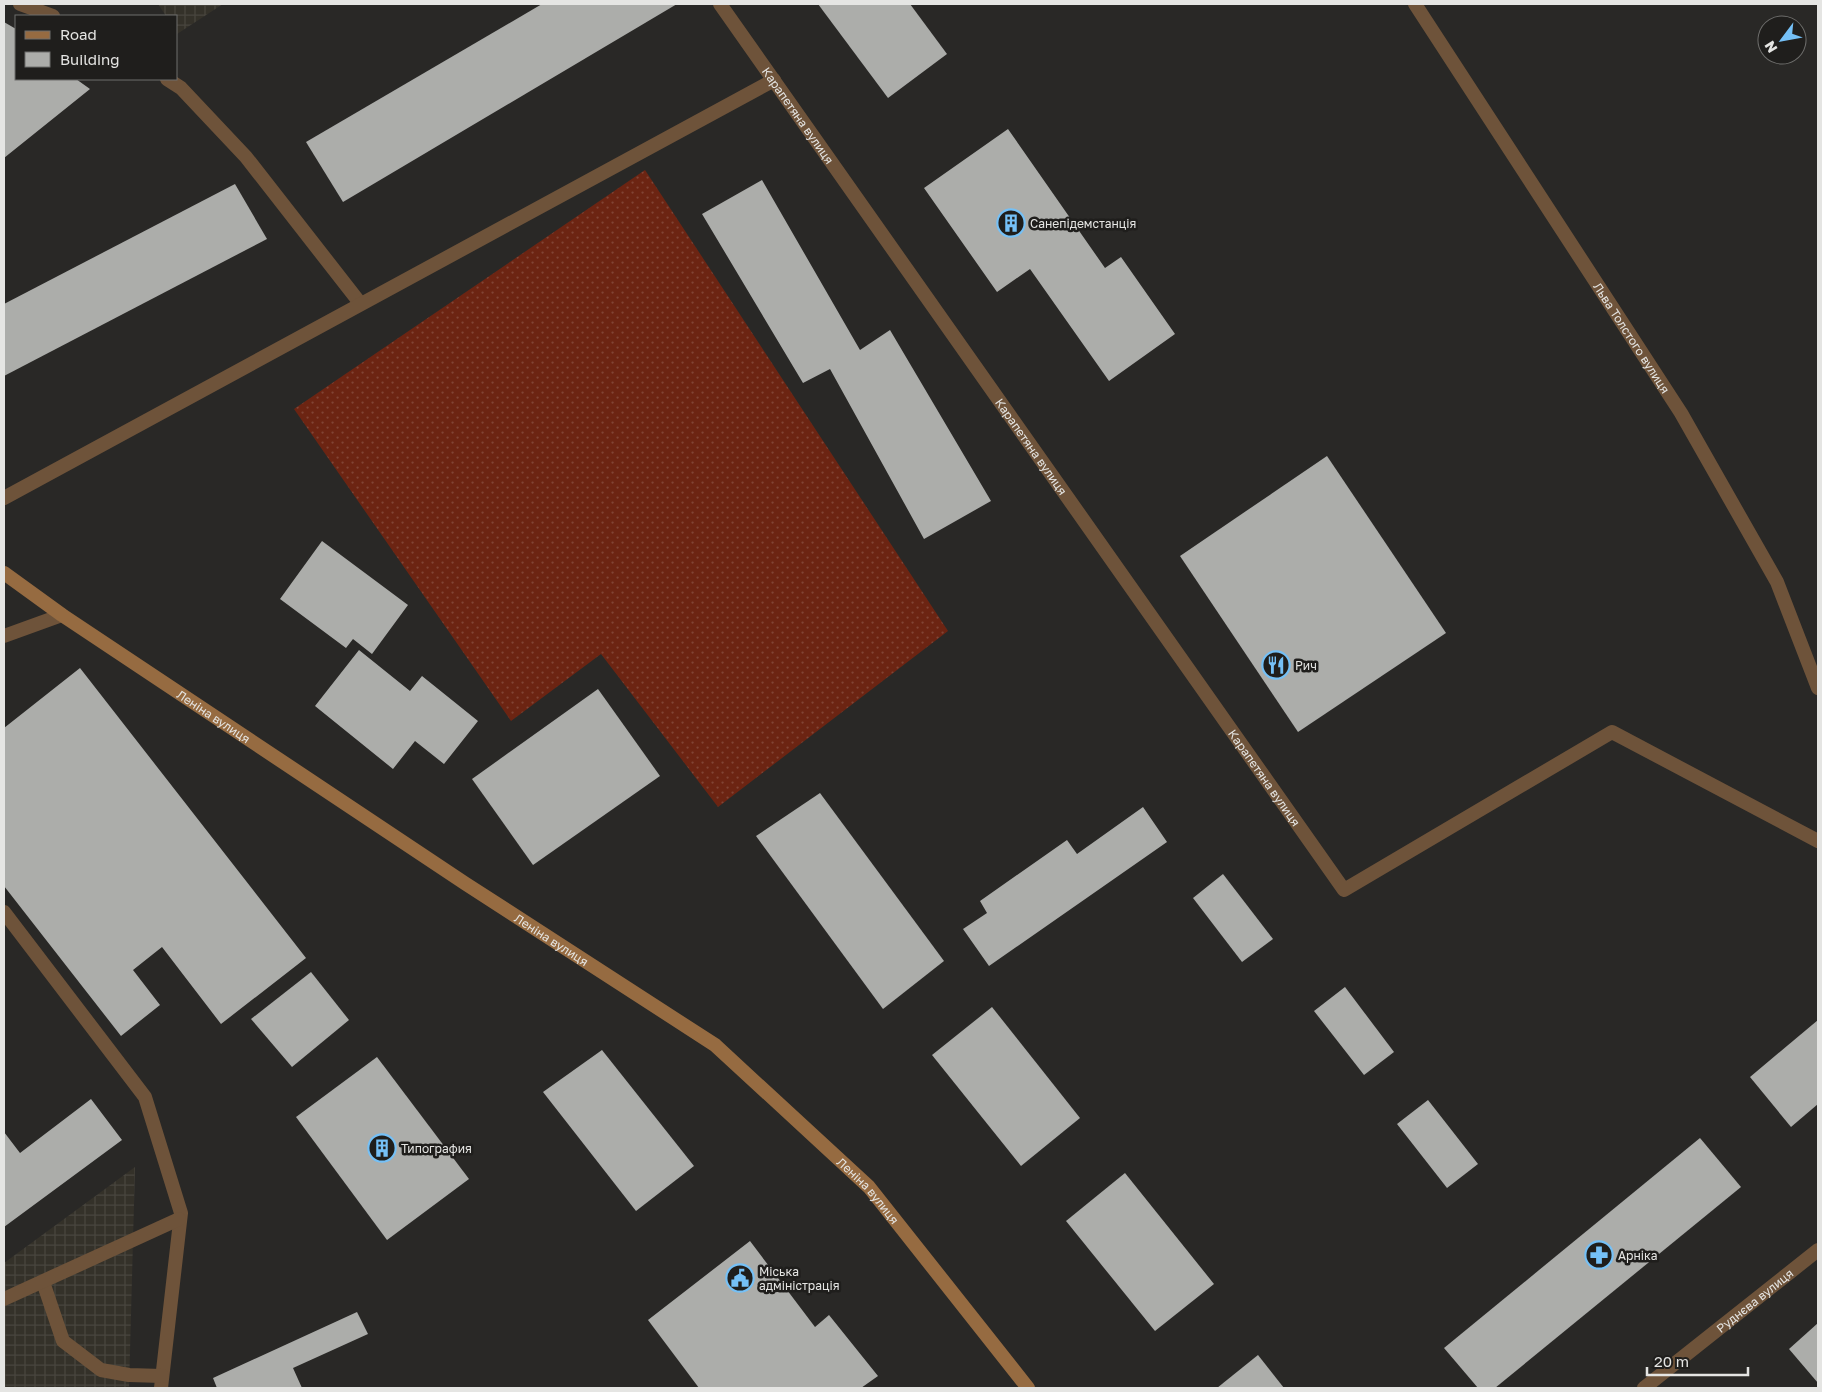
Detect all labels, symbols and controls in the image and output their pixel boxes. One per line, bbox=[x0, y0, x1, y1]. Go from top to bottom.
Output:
legend bbox=[15, 15, 178, 80]
north arrow bbox=[1757, 15, 1807, 65]
text: Road bbox=[60, 25, 97, 43]
text: N bbox=[1761, 38, 1781, 56]
text: Building bbox=[60, 50, 120, 68]
street label: Карапетяна вулиця bbox=[759, 64, 837, 166]
building icon: Санепідемстанція bbox=[996, 208, 1026, 238]
place label: Санепідемстанція bbox=[1030, 216, 1136, 231]
street label: Льва Толстого вулиця bbox=[1591, 280, 1673, 396]
street label: Карапетяна вулиця bbox=[992, 395, 1071, 498]
restaurant icon: Рич bbox=[1261, 650, 1291, 680]
place label: Рич bbox=[1295, 658, 1317, 673]
street label: Леніна вулиця bbox=[174, 686, 253, 746]
street label: Карапетяна вулиця bbox=[1226, 726, 1304, 829]
street label: Леніна вулиця bbox=[512, 910, 591, 969]
building icon: Типография bbox=[367, 1133, 397, 1163]
place label: Типография bbox=[401, 1141, 472, 1156]
street label: Леніна вулиця bbox=[834, 1154, 903, 1227]
pharmacy icon: Арніка bbox=[1584, 1240, 1614, 1270]
place label: Арніка bbox=[1618, 1248, 1658, 1263]
public building icon: Міська адміністрація bbox=[725, 1263, 755, 1293]
place label: Міська адміністрація bbox=[759, 1264, 840, 1293]
street label: Руднєва вулиця bbox=[1713, 1265, 1796, 1335]
scale bar bbox=[1647, 1344, 1748, 1376]
text: 20 m bbox=[1654, 1352, 1689, 1370]

